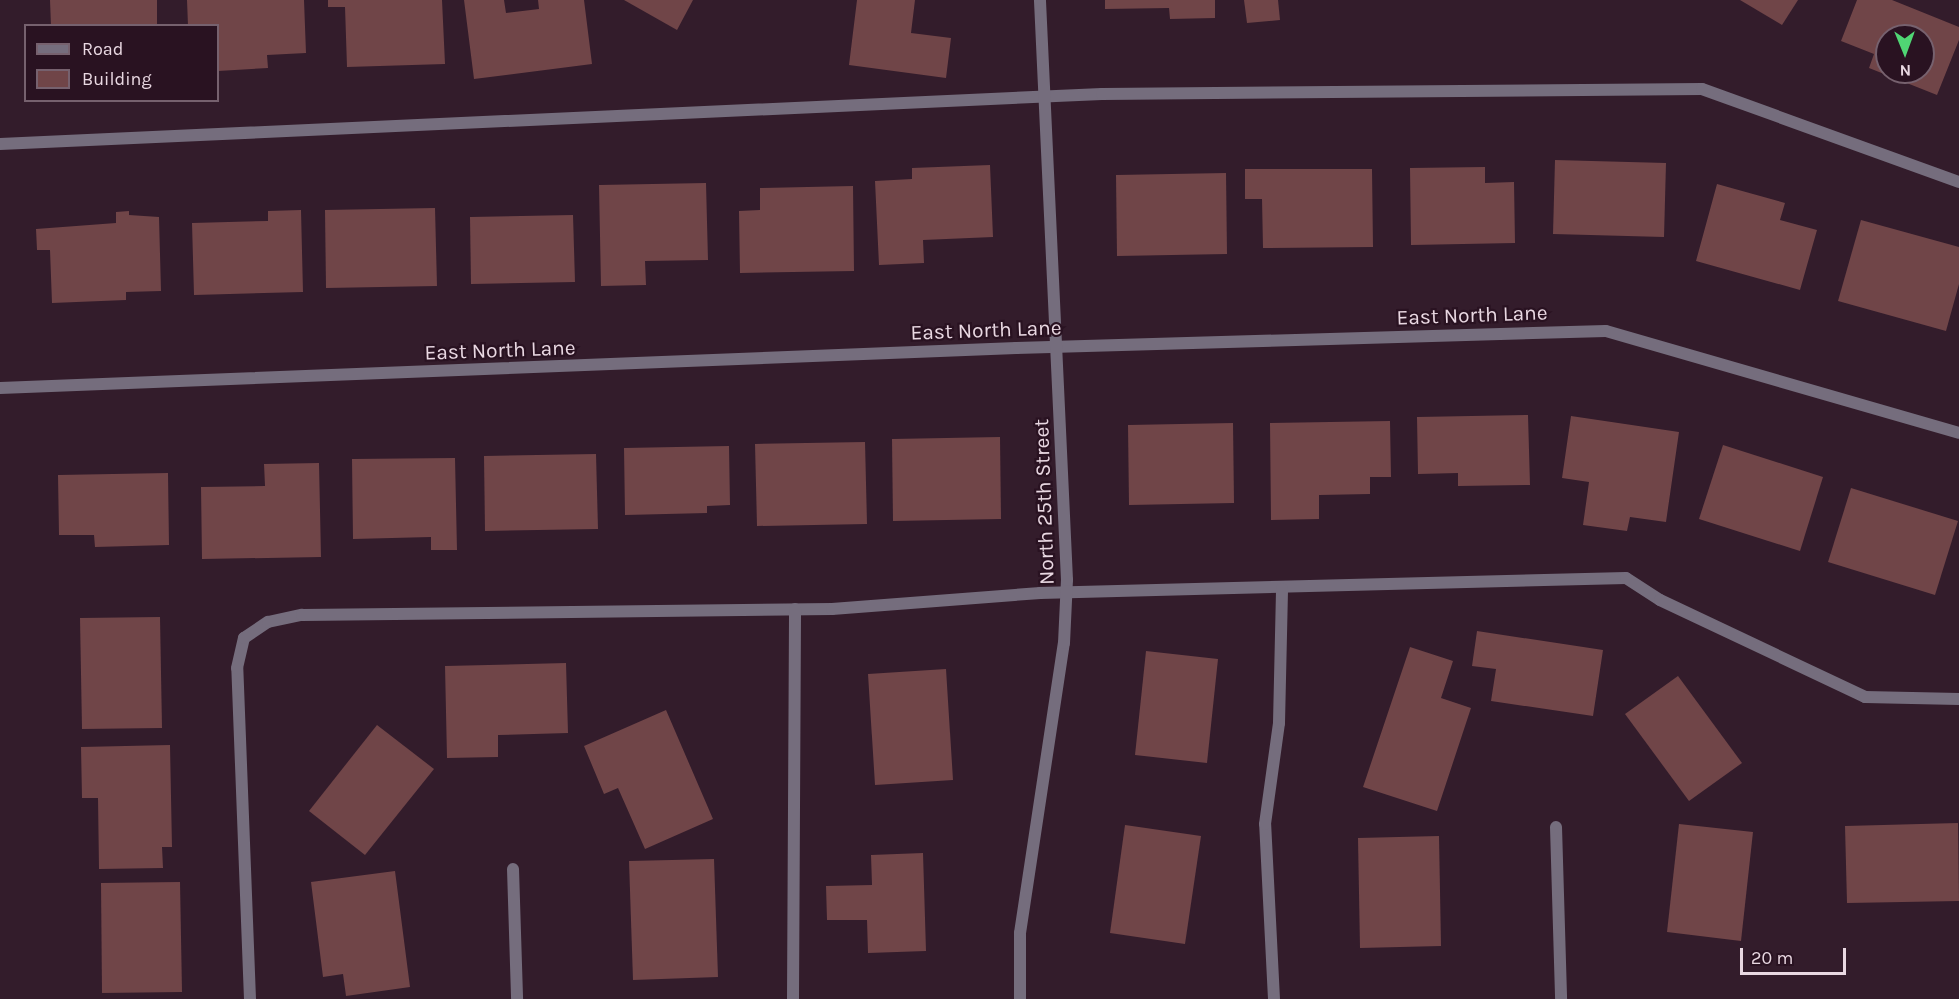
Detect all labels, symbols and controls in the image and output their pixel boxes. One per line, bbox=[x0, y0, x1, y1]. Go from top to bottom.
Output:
legend bbox=[24, 24, 219, 102]
north arrow bbox=[1875, 24, 1935, 84]
text: Road bbox=[82, 38, 123, 60]
text: N bbox=[1899, 61, 1911, 80]
text: Building bbox=[82, 68, 152, 90]
street label: East North Lane bbox=[1396, 300, 1548, 330]
street label: East North Lane bbox=[910, 315, 1062, 345]
street label: East North Lane bbox=[424, 335, 576, 365]
street label: North 25th Street bbox=[1029, 419, 1059, 585]
scale bar bbox=[1743, 936, 1850, 974]
text: 20 m bbox=[1751, 947, 1793, 969]

